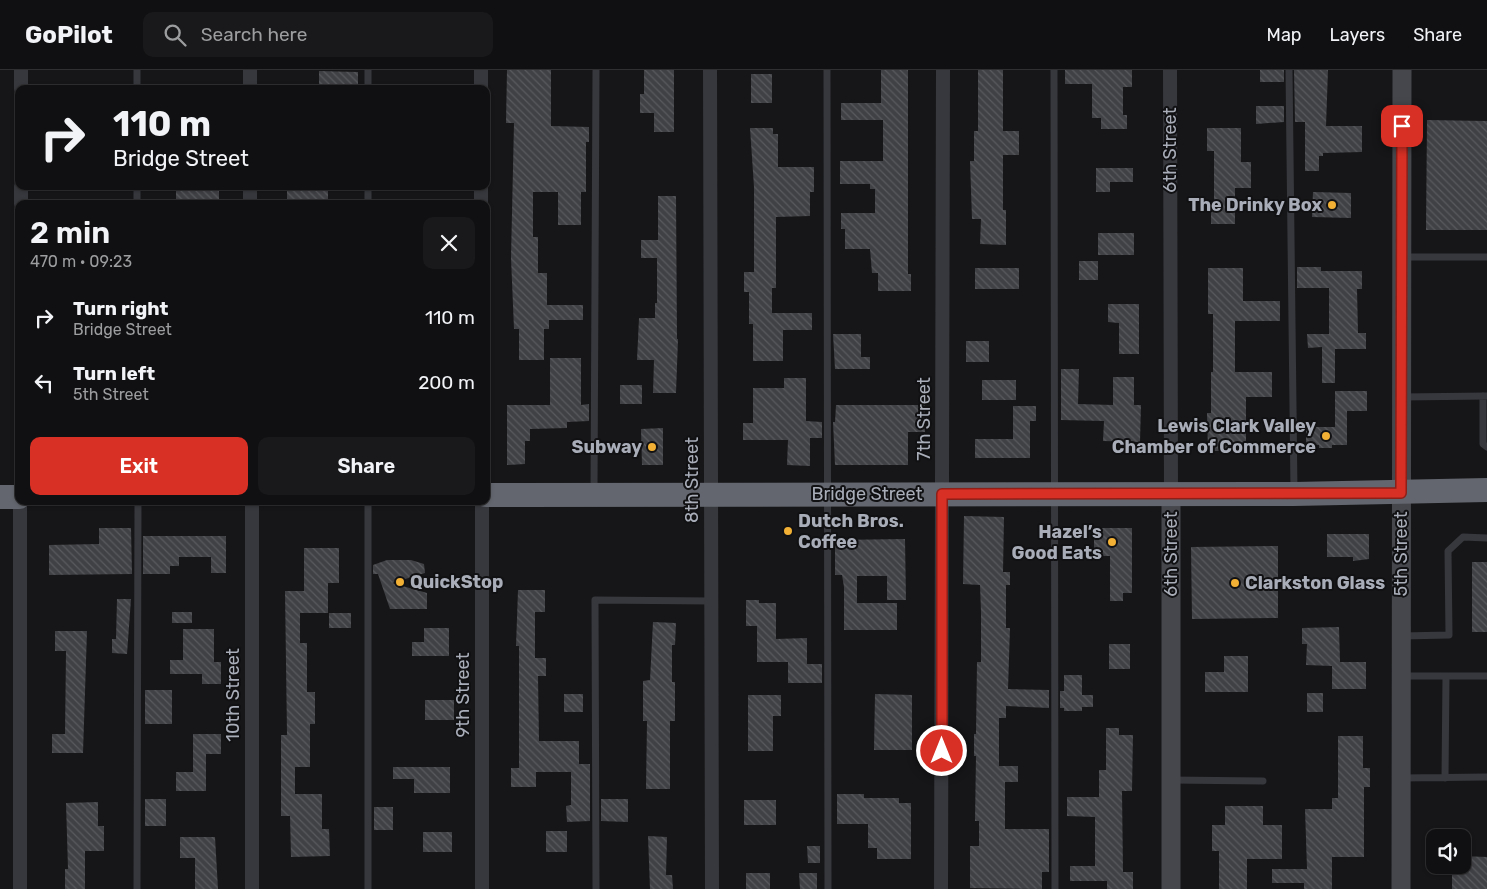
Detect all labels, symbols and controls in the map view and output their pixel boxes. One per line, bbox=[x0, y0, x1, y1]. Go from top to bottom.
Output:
search box bbox=[143, 12, 493, 57]
text: GoPilot bbox=[25, 21, 113, 49]
icon: search bbox=[161, 21, 189, 49]
text: Search here bbox=[201, 23, 307, 46]
text: Map bbox=[1267, 24, 1302, 46]
text: Layers bbox=[1330, 24, 1385, 46]
text: Share bbox=[1413, 24, 1462, 46]
text: 110 m bbox=[113, 103, 211, 145]
icon: right bbox=[30, 105, 95, 170]
pin bbox=[1381, 105, 1423, 147]
street label: 6th Street bbox=[1159, 107, 1181, 193]
icon: arrive bbox=[1388, 112, 1416, 140]
text: Bridge Street bbox=[113, 145, 249, 172]
place label: The Drinky Box bbox=[1188, 194, 1322, 216]
marker: The Drinky Box bbox=[1326, 199, 1338, 211]
text: 2 min bbox=[30, 215, 110, 251]
button: close bbox=[423, 217, 475, 269]
text: 470 m · 09:23 bbox=[30, 252, 132, 271]
text: Turn right bbox=[73, 297, 168, 320]
icon: right bbox=[30, 304, 58, 332]
text: 110 m bbox=[425, 306, 475, 329]
text: Bridge Street bbox=[73, 320, 172, 339]
text: Turn left bbox=[73, 362, 155, 385]
icon: left bbox=[30, 369, 58, 397]
text: 200 m bbox=[418, 371, 475, 394]
street label: 7th Street bbox=[913, 377, 935, 461]
text: 5th Street bbox=[73, 385, 149, 404]
place label: Lewis Clark Valley Chamber of Commerce bbox=[1112, 415, 1316, 458]
marker: Lewis Clark Valley Chamber of Commerce bbox=[1320, 430, 1332, 442]
place label: Subway bbox=[572, 436, 642, 458]
button: Exit bbox=[30, 437, 248, 495]
button: Share bbox=[258, 437, 475, 495]
street label: 8th Street bbox=[681, 437, 703, 523]
marker: Subway bbox=[646, 441, 658, 453]
street label: Bridge Street bbox=[811, 483, 923, 505]
place label: Dutch Bros. Coffee bbox=[798, 510, 904, 553]
street label: 6th Street bbox=[1160, 511, 1182, 597]
street label: 5th Street bbox=[1390, 511, 1412, 597]
place label: Hazel’s Good Eats bbox=[1011, 521, 1102, 564]
marker: Dutch Bros. Coffee bbox=[782, 525, 794, 537]
marker: Hazel’s Good Eats bbox=[1106, 536, 1118, 548]
place label: QuickStop bbox=[410, 571, 503, 593]
place label: Clarkston Glass bbox=[1245, 572, 1385, 594]
marker: QuickStop bbox=[394, 576, 406, 588]
marker: Clarkston Glass bbox=[1229, 577, 1241, 589]
street label: 10th Street bbox=[222, 648, 244, 742]
street label: 9th Street bbox=[452, 652, 474, 738]
position arrow bbox=[915, 724, 967, 776]
map controls bbox=[1426, 829, 1471, 874]
button: sound bbox=[1426, 829, 1471, 874]

